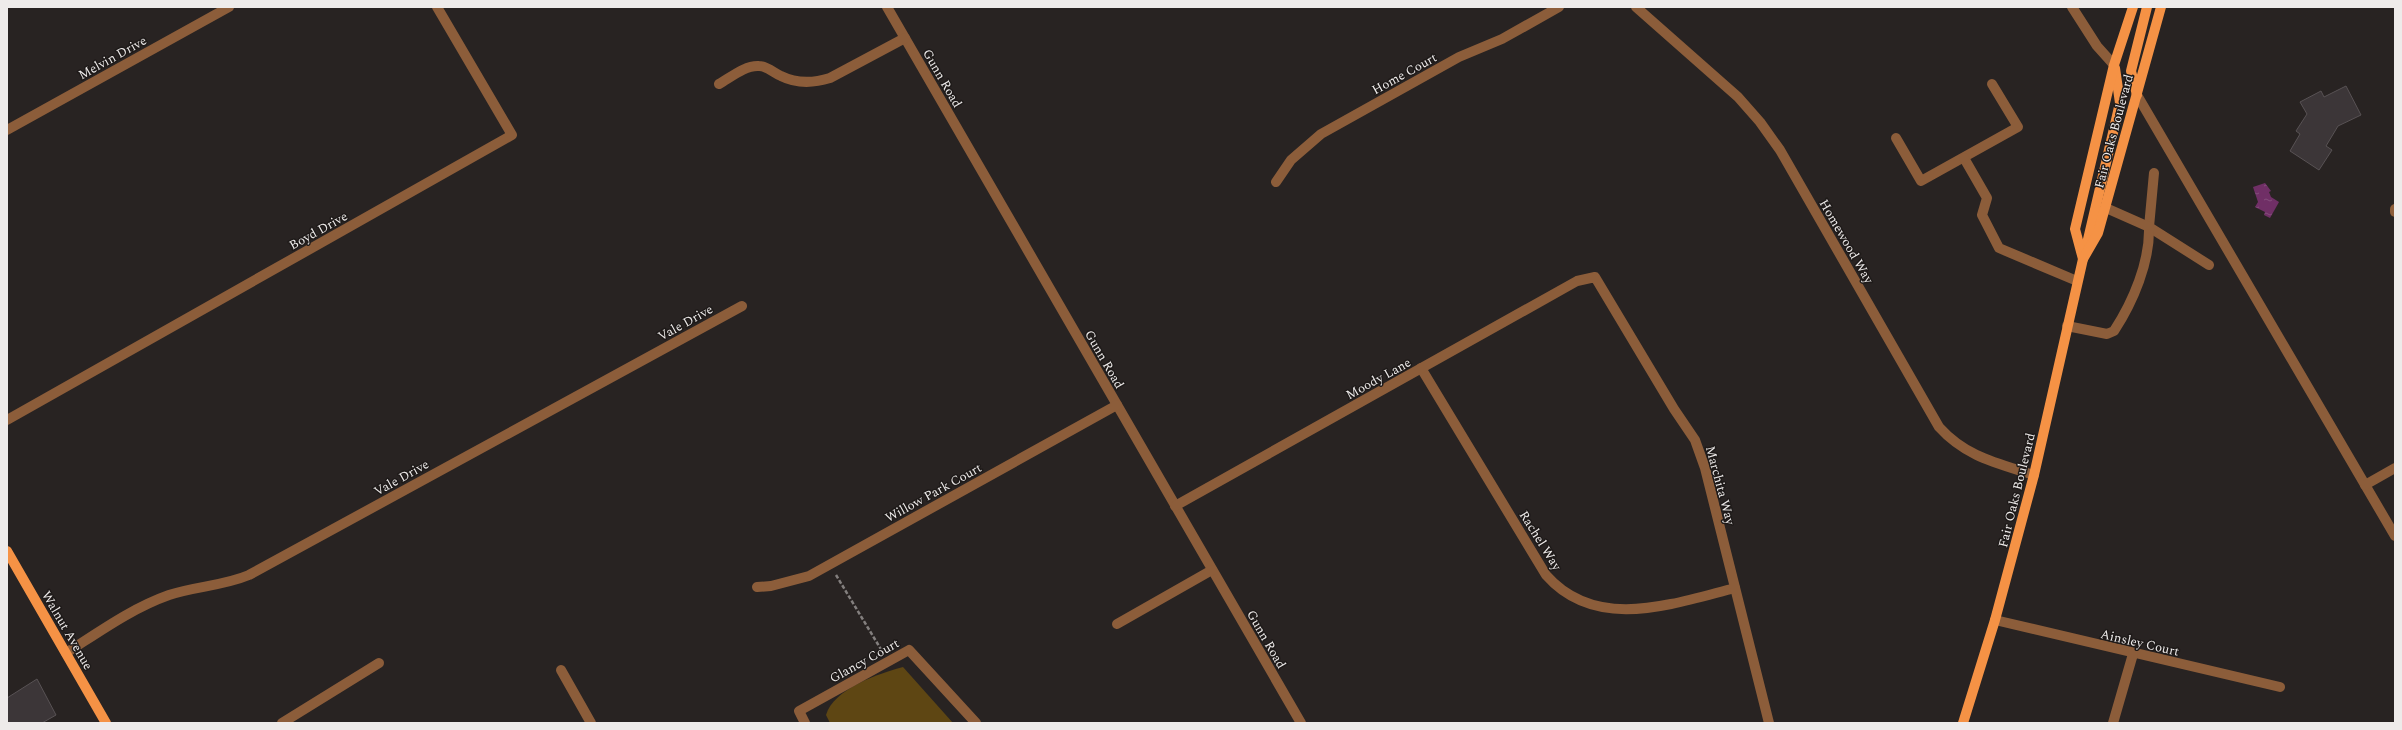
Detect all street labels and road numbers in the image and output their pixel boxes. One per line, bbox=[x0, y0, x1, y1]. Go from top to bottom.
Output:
street label: Melvin Drive bbox=[75, 31, 150, 85]
street label: Gunn Road bbox=[917, 45, 967, 112]
street label: Home Court bbox=[1368, 48, 1441, 100]
street label: Fair Oaks Boulevard bbox=[2089, 72, 2139, 191]
street label: Homewood Way bbox=[1814, 196, 1879, 288]
street label: Boyd Drive bbox=[286, 207, 351, 255]
street label: Vale Drive bbox=[654, 299, 717, 346]
street label: Gunn Road bbox=[1079, 326, 1129, 393]
street label: Moody Lane bbox=[1342, 353, 1415, 405]
street label: Fair Oaks Boulevard bbox=[1993, 431, 2041, 550]
street label: Marchita Way bbox=[1700, 444, 1740, 528]
street label: Vale Drive bbox=[370, 454, 433, 501]
street label: Willow Park Court bbox=[881, 458, 986, 528]
street label: Rachel Way bbox=[1514, 507, 1567, 575]
street label: Walnut Avenue bbox=[36, 587, 98, 674]
street label: Gunn Road bbox=[1241, 606, 1291, 673]
street label: Ainsley Court bbox=[2098, 624, 2181, 662]
street label: Glancy Court bbox=[826, 633, 903, 688]

